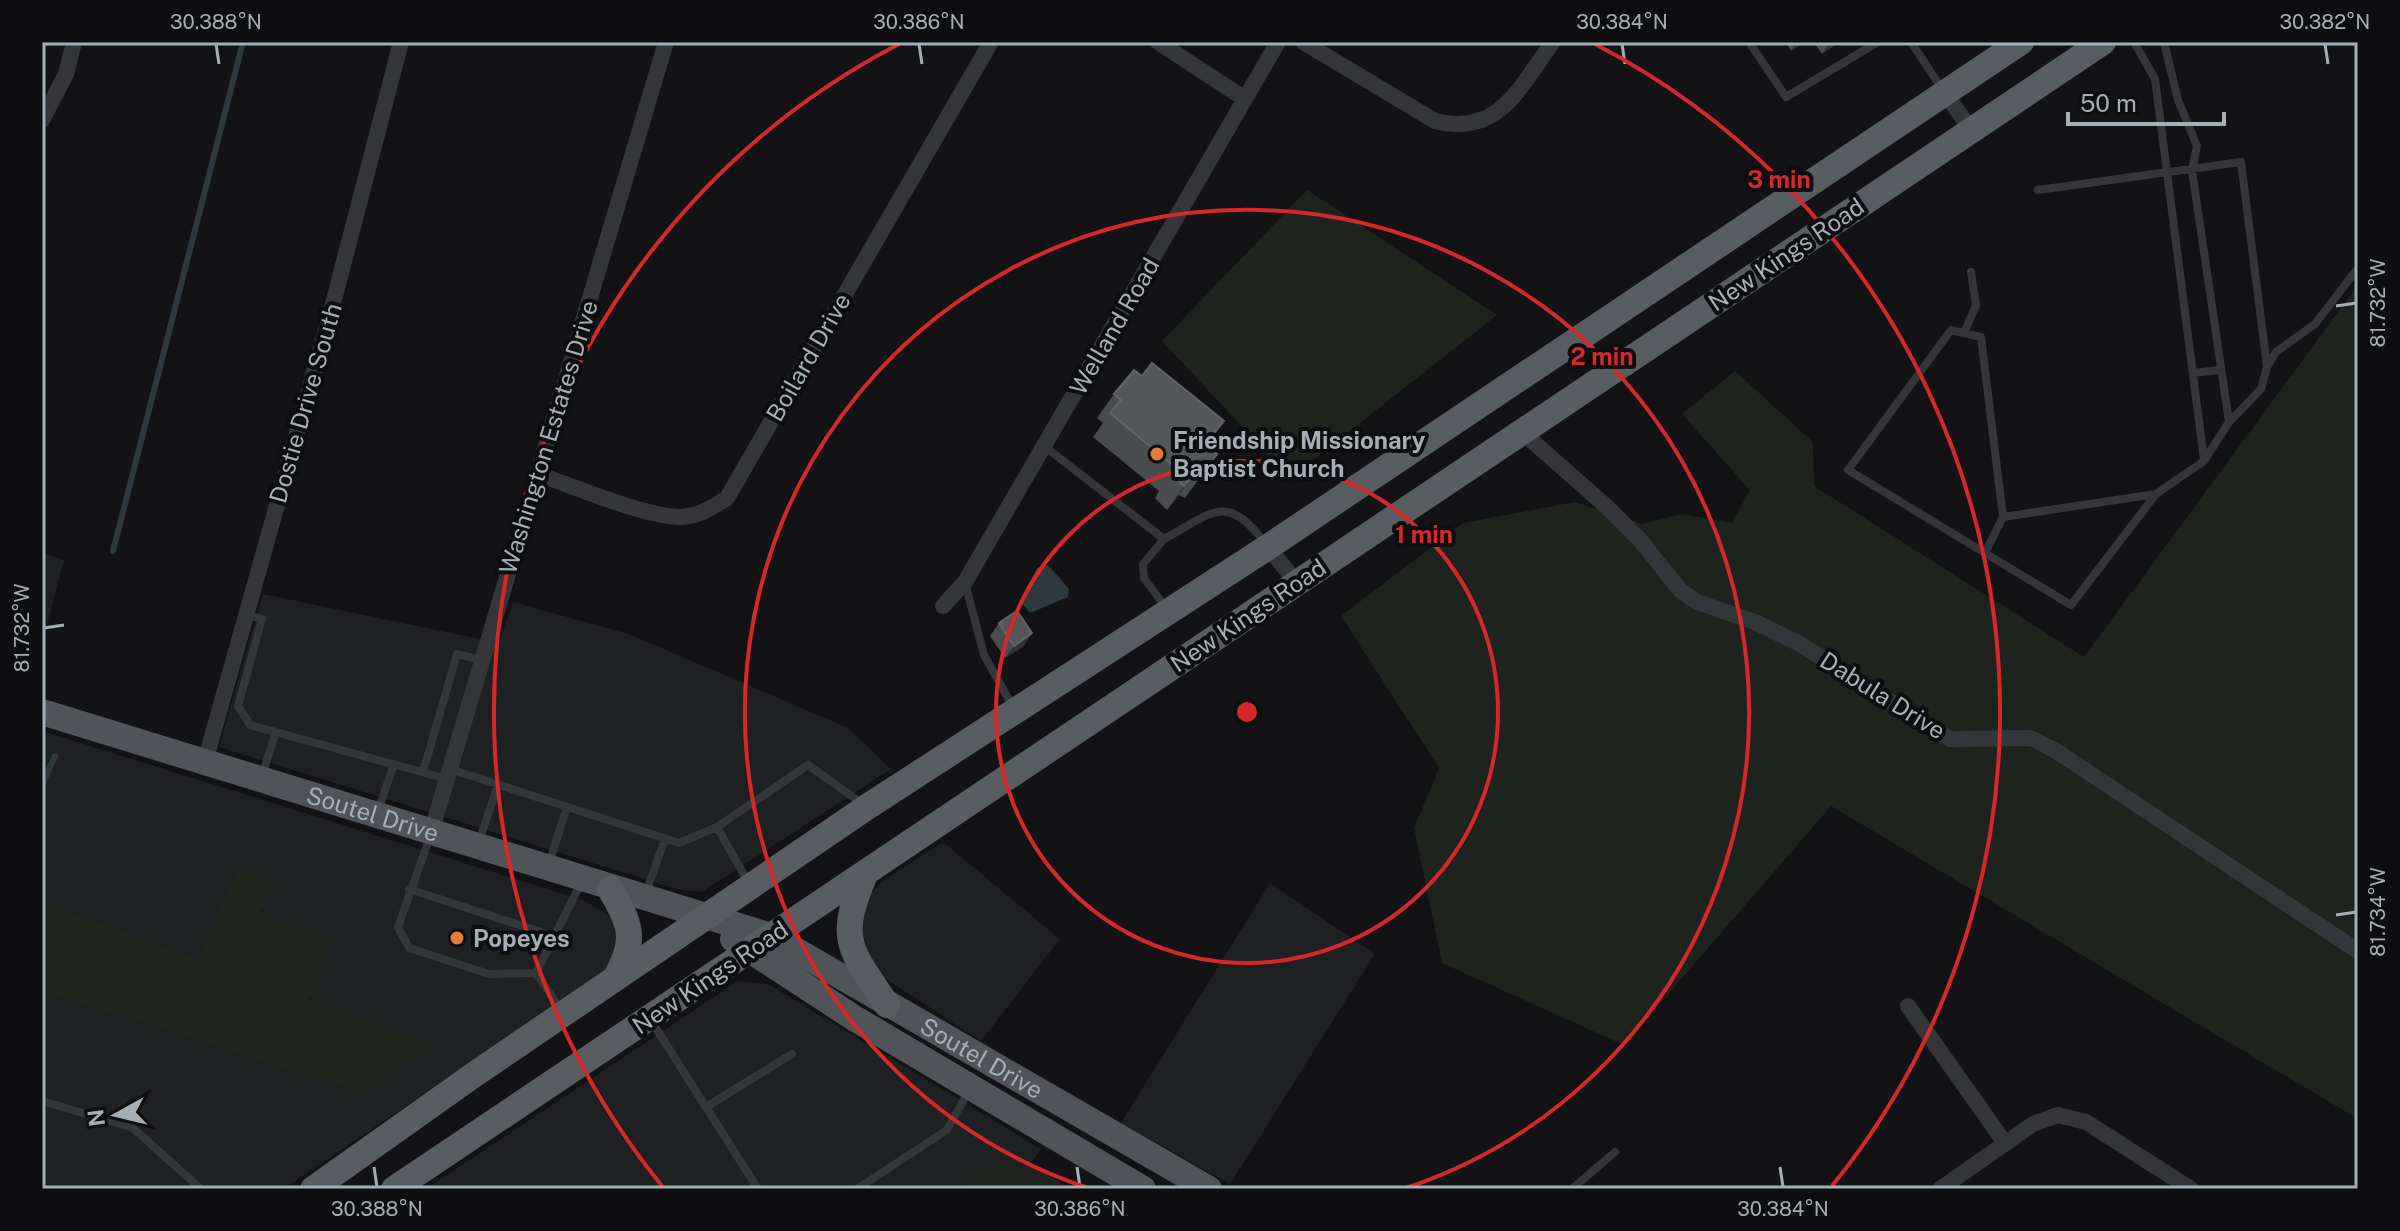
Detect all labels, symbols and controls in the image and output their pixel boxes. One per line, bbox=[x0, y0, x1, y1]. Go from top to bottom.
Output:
text: 30.388°N bbox=[170, 10, 262, 34]
text: 30.386°N bbox=[873, 10, 965, 34]
text: 30.384°N bbox=[1576, 10, 1668, 34]
text: 30.382°N bbox=[2280, 10, 2370, 34]
scale bar bbox=[2068, 76, 2224, 126]
text: 50 m bbox=[2080, 89, 2137, 117]
text: 3 min bbox=[1747, 165, 1811, 193]
street label: New Kings Road bbox=[1703, 192, 1869, 316]
street label: Welland Road bbox=[1063, 252, 1165, 400]
text: 81.732°W bbox=[2366, 258, 2390, 348]
street label: Boilard Drive bbox=[760, 288, 856, 426]
street label: Washington Estates Drive bbox=[493, 297, 603, 577]
street label: Dostie Drive South bbox=[263, 300, 347, 506]
text: 2 min bbox=[1571, 342, 1633, 370]
place label: Friendship Missionary Baptist Church bbox=[1173, 426, 1426, 482]
marker: Friendship Missionary Baptist Church bbox=[1148, 445, 1166, 463]
text: 1 min bbox=[1395, 520, 1453, 548]
street label: New Kings Road bbox=[1165, 553, 1331, 677]
text: 81.732°W bbox=[10, 583, 34, 673]
street label: Dabula Drive bbox=[1815, 646, 1951, 744]
centre of rings bbox=[1233, 698, 1261, 726]
street label: Soutel Drive bbox=[303, 780, 442, 847]
text: 81.734°W bbox=[2366, 867, 2390, 957]
street label: New Kings Road bbox=[627, 915, 793, 1039]
place label: Popeyes bbox=[473, 924, 570, 952]
marker: Popeyes bbox=[448, 929, 466, 947]
street label: Soutel Drive bbox=[916, 1011, 1048, 1104]
north arrow bbox=[76, 1075, 156, 1155]
text: N bbox=[82, 1107, 110, 1128]
text: 30.388°N bbox=[331, 1197, 423, 1221]
text: 30.386°N bbox=[1034, 1197, 1126, 1221]
text: 30.384°N bbox=[1737, 1197, 1829, 1221]

